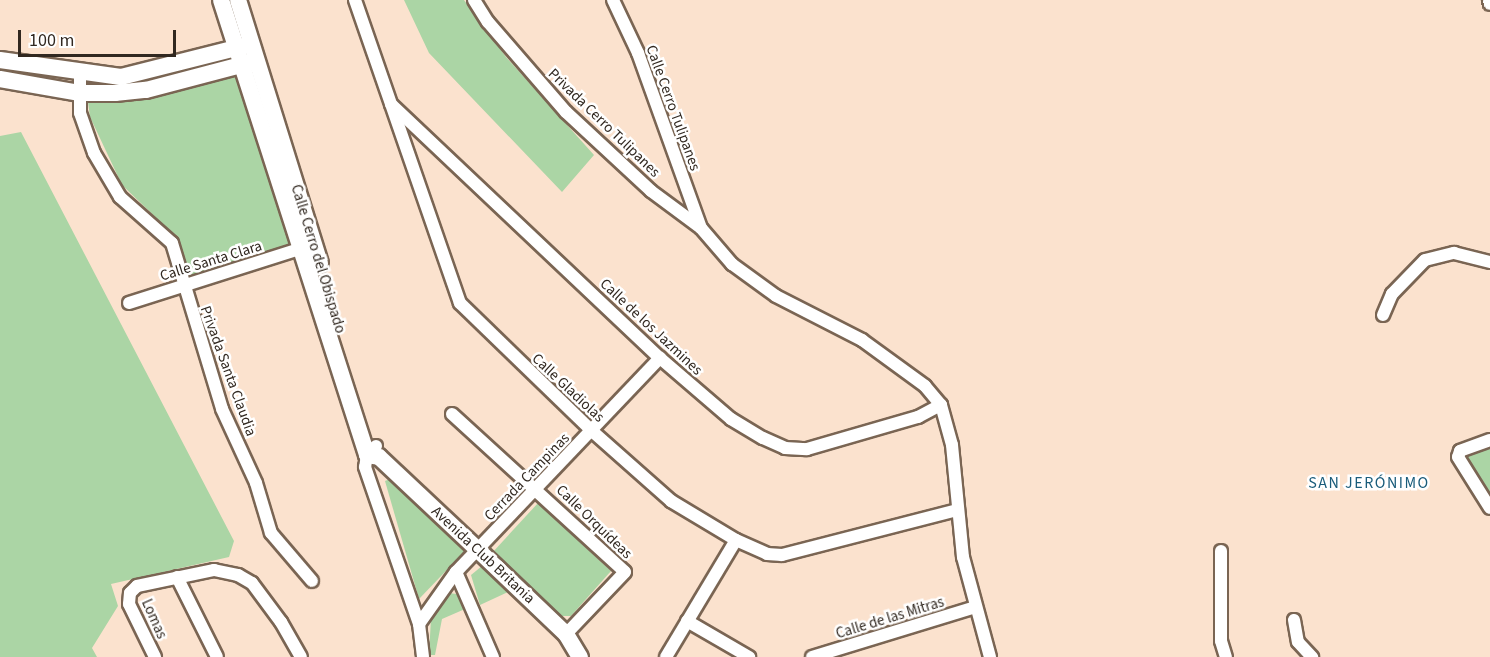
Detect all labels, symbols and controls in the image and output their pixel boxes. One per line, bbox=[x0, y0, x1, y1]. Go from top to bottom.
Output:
scale bar bbox=[21, 18, 178, 56]
text: 100 m bbox=[29, 28, 74, 53]
street label: Calle Cerro Tulipanes bbox=[642, 43, 704, 173]
street label: Privada Cerro Tulipanes bbox=[544, 65, 664, 181]
street label: Calle Cerro del Obispado bbox=[287, 182, 349, 336]
street label: Calle Santa Clara bbox=[158, 237, 264, 285]
street label: Calle de los Jazmines bbox=[596, 275, 706, 379]
street label: Privada Santa Claudia bbox=[196, 303, 260, 439]
street label: Calle Gladiolas bbox=[528, 350, 608, 426]
street label: Cerrada Campinas bbox=[481, 429, 573, 525]
district label: SAN JERÓNIMO bbox=[1308, 473, 1430, 493]
street label: Calle Orquídeas bbox=[552, 481, 636, 563]
street label: Avenida Club Britania bbox=[428, 503, 538, 607]
street label: Calle de las Mitras bbox=[834, 593, 946, 643]
street label: Lomas bbox=[137, 596, 171, 642]

